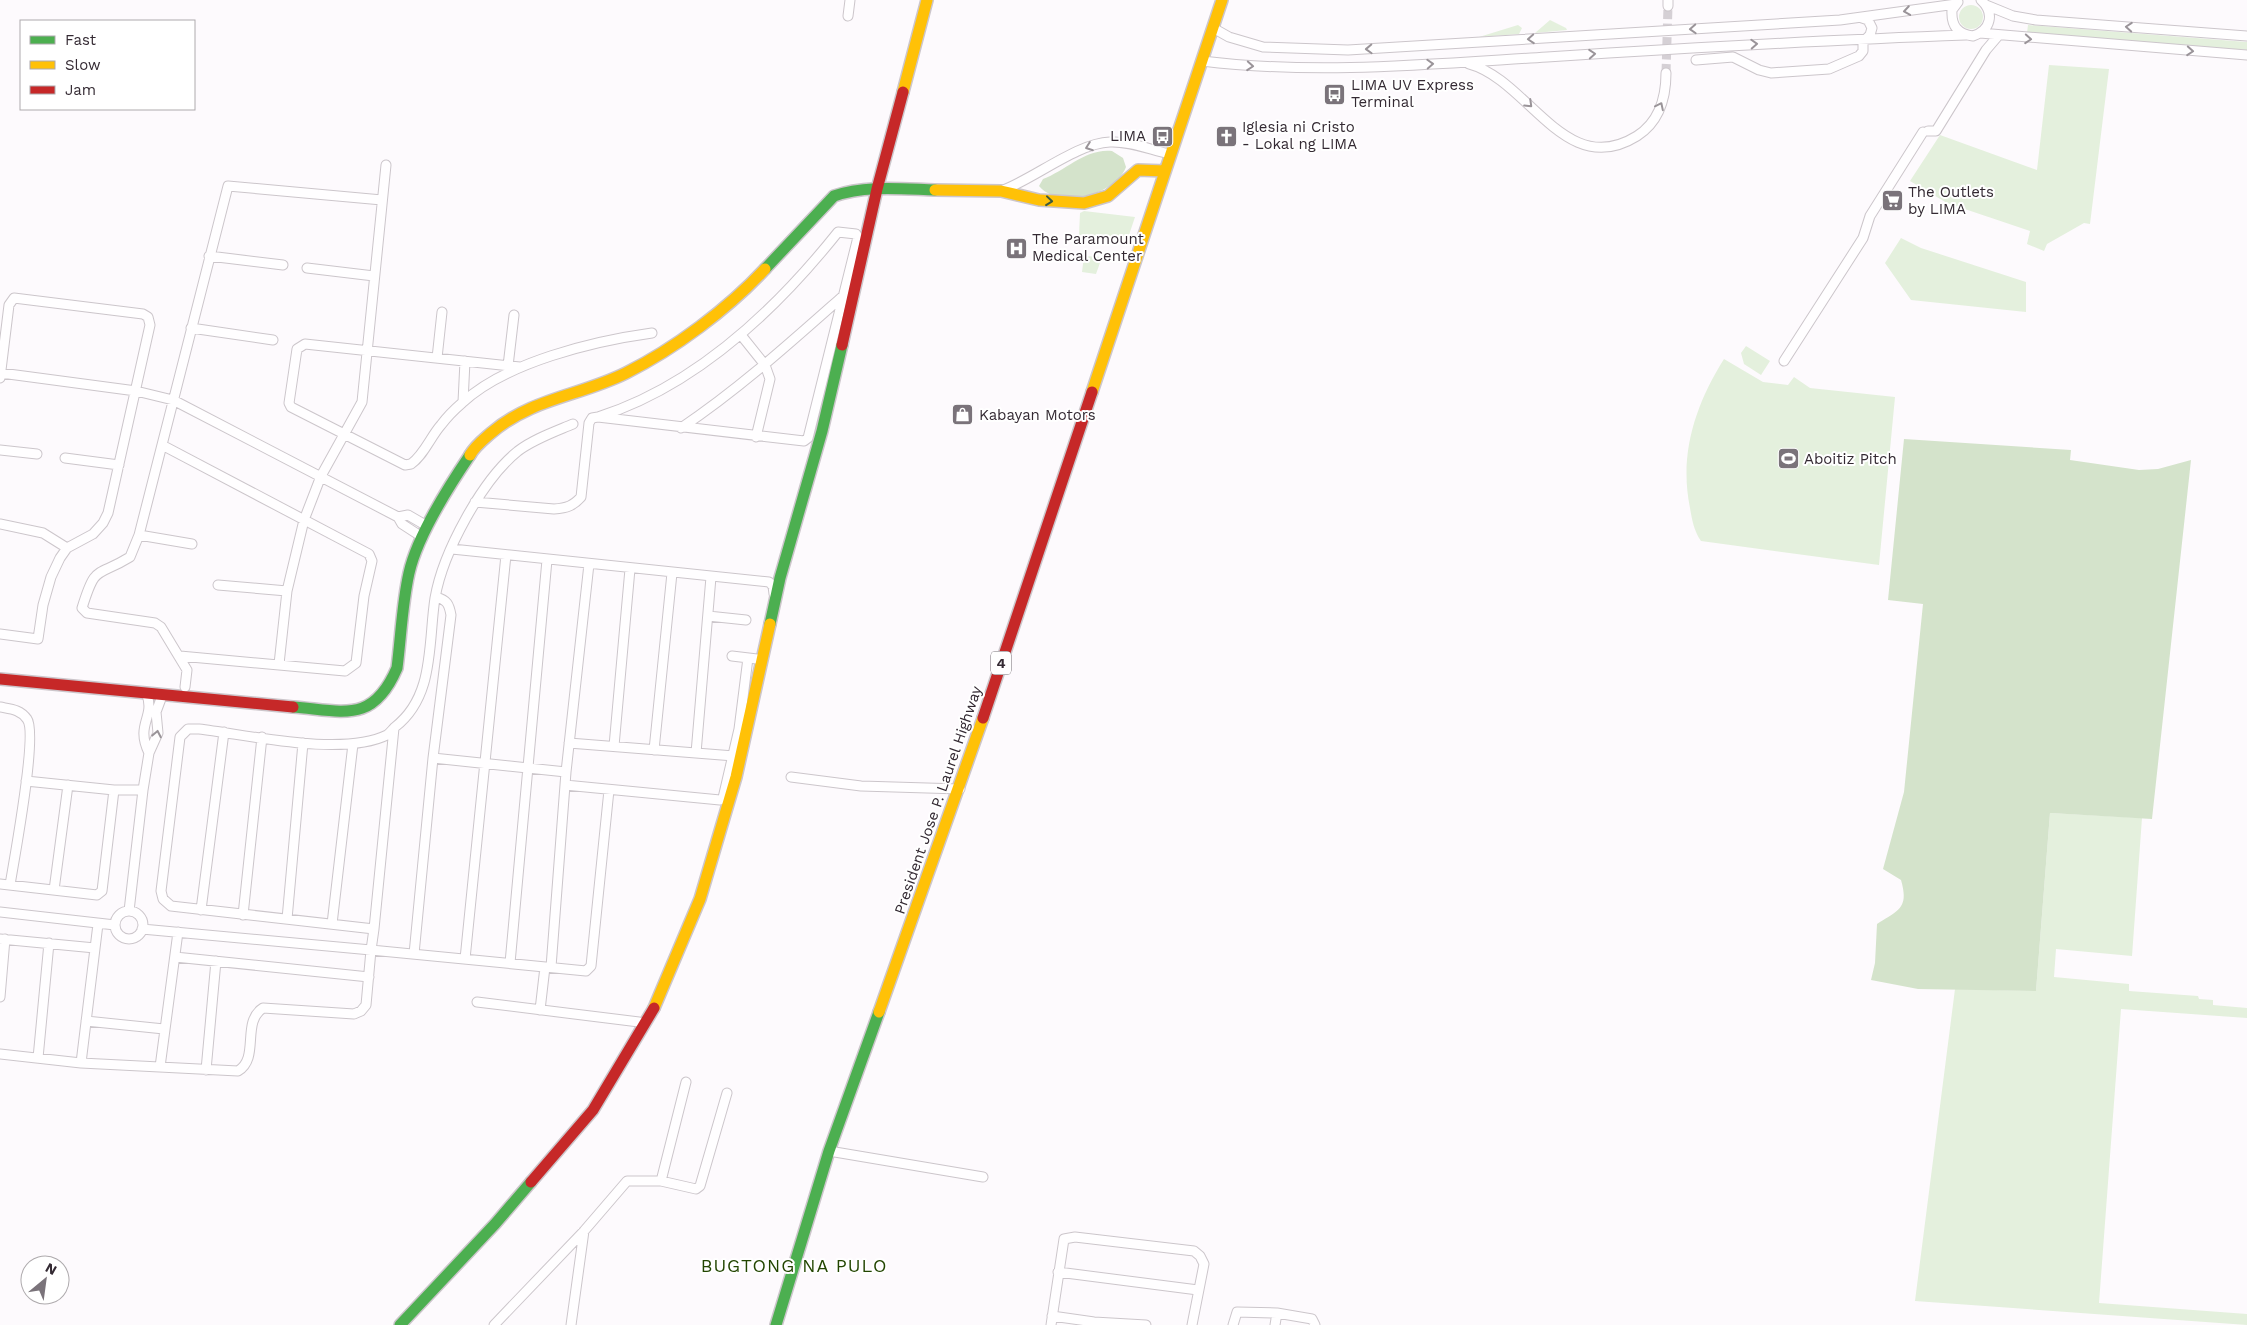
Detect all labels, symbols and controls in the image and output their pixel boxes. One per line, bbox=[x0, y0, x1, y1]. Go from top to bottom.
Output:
one-way arrow bbox=[1903, 5, 1911, 16]
legend bbox=[20, 20, 195, 110]
one-way arrow bbox=[2124, 22, 2132, 33]
one-way arrow bbox=[1689, 24, 1697, 34]
text: Fast bbox=[65, 31, 97, 49]
one-way arrow bbox=[1527, 33, 1535, 44]
one-way arrow bbox=[2024, 33, 2032, 44]
one-way arrow bbox=[1751, 39, 1759, 50]
one-way arrow bbox=[1365, 44, 1373, 55]
one-way arrow bbox=[2186, 45, 2194, 56]
one-way arrow bbox=[1588, 49, 1596, 60]
text: Slow bbox=[65, 56, 101, 74]
one-way arrow bbox=[1426, 59, 1434, 70]
one-way arrow bbox=[1246, 60, 1254, 71]
place label: LIMA UV Express Terminal bbox=[1351, 76, 1474, 111]
text: Jam bbox=[65, 81, 96, 99]
bus stop icon: LIMA UV Express Terminal bbox=[1323, 82, 1347, 106]
one-way arrow bbox=[1523, 98, 1532, 107]
one-way arrow bbox=[1654, 103, 1664, 112]
place label: Iglesia ni Cristo - Lokal ng LIMA bbox=[1242, 118, 1357, 153]
bus stop icon: LIMA bbox=[1150, 124, 1174, 148]
church icon: Iglesia ni Cristo - Lokal ng LIMA bbox=[1214, 124, 1238, 148]
place label: LIMA bbox=[1110, 127, 1146, 145]
one-way arrow bbox=[1085, 141, 1094, 151]
place label: The Outlets by LIMA bbox=[1908, 183, 1994, 218]
supermarket icon: The Outlets by LIMA bbox=[1880, 189, 1904, 213]
one-way arrow bbox=[1045, 195, 1053, 206]
place label: The Paramount Medical Center bbox=[1032, 230, 1145, 265]
hospital icon: The Paramount Medical Center bbox=[1004, 236, 1028, 260]
shop icon: Kabayan Motors bbox=[951, 403, 975, 427]
place label: Kabayan Motors bbox=[979, 406, 1096, 424]
sports icon: Aboitiz Pitch bbox=[1776, 447, 1800, 471]
place label: Aboitiz Pitch bbox=[1804, 450, 1897, 468]
road number: 4 bbox=[991, 651, 1011, 674]
street label: President Jose P. Laurel Highway bbox=[890, 683, 986, 916]
one-way arrow bbox=[151, 729, 162, 738]
north arrow bbox=[20, 1255, 70, 1305]
district label: BUGTONG NA PULO bbox=[701, 1255, 887, 1276]
text: N bbox=[43, 1259, 60, 1278]

